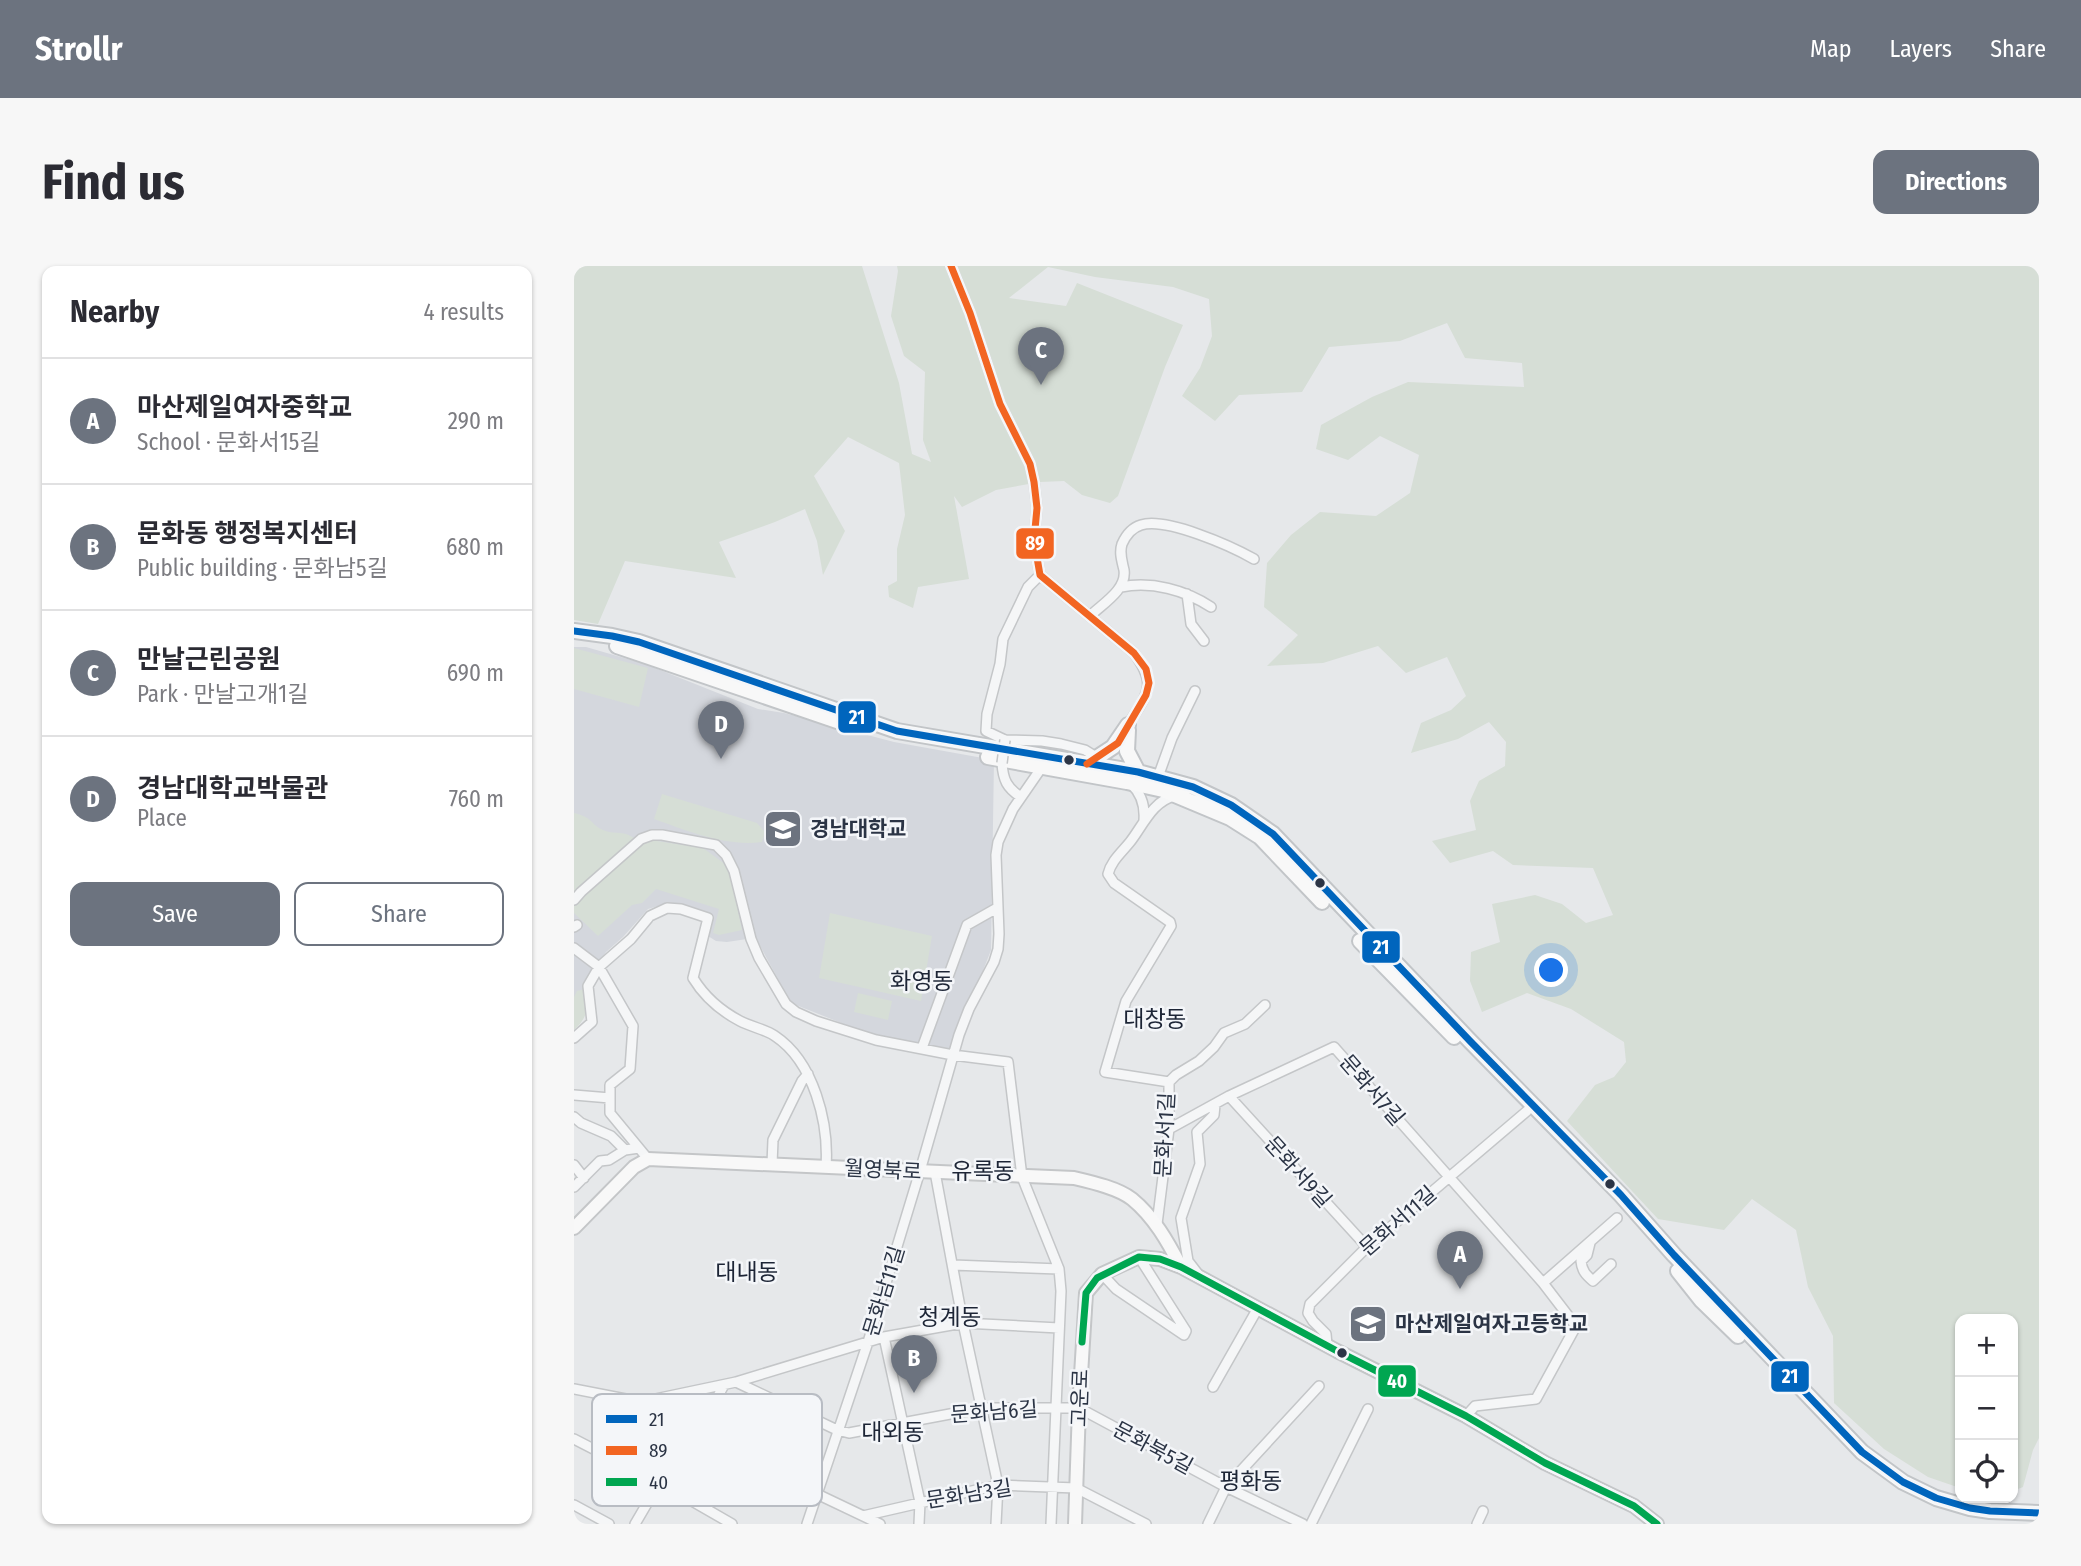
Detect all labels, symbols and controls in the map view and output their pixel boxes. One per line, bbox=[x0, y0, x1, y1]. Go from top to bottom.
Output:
text: Strollr bbox=[35, 29, 123, 69]
text: Map bbox=[1810, 35, 1852, 63]
text: Layers bbox=[1890, 35, 1952, 63]
text: Share bbox=[1990, 35, 2046, 63]
button: Directions bbox=[1873, 150, 2039, 214]
text: Find us bbox=[42, 153, 185, 212]
text: Nearby bbox=[70, 294, 159, 330]
text: 4 results bbox=[423, 298, 504, 326]
pin: C bbox=[1018, 327, 1064, 385]
text: 마산제일여자중학교 bbox=[137, 392, 352, 423]
text: A bbox=[87, 407, 99, 435]
text: 290 m bbox=[448, 407, 504, 435]
text: School · 문화서15길 bbox=[137, 428, 321, 456]
text: 문화동 행정복지센터 bbox=[137, 518, 358, 549]
line badge: 89 bbox=[1015, 527, 1055, 560]
text: 89 bbox=[1025, 532, 1045, 555]
text: B bbox=[87, 533, 99, 561]
text: 680 m bbox=[446, 533, 504, 561]
text: Public building · 문화남5길 bbox=[137, 554, 388, 582]
text: 만날근린공원 bbox=[137, 644, 281, 675]
text: C bbox=[87, 659, 99, 687]
text: 690 m bbox=[447, 659, 504, 687]
text: Park · 만날고개1길 bbox=[137, 680, 308, 708]
line badge: 21 bbox=[837, 700, 877, 734]
pin: D bbox=[698, 701, 744, 759]
text: 21 bbox=[848, 706, 865, 729]
unlabelled marker bbox=[1062, 753, 1076, 767]
text: 경남대학교박물관 bbox=[137, 773, 328, 804]
text: D bbox=[86, 785, 100, 813]
text: 760 m bbox=[449, 785, 504, 813]
text: Place bbox=[137, 804, 187, 832]
school or university icon: 경남대학교 bbox=[762, 808, 804, 850]
place label: 경남대학교 bbox=[810, 816, 907, 842]
unlabelled marker bbox=[1313, 876, 1327, 890]
button: Save bbox=[70, 882, 280, 946]
button: Share bbox=[294, 882, 504, 946]
line badge: 21 bbox=[1361, 930, 1401, 964]
text: 21 bbox=[1372, 936, 1389, 959]
your location bbox=[1534, 953, 1568, 987]
district label: 화영동 bbox=[890, 967, 954, 995]
district label: 대창동 bbox=[1123, 1005, 1187, 1033]
street label: 문화서7길 bbox=[1334, 1049, 1410, 1131]
street label: 문화서1길 bbox=[1150, 1092, 1180, 1178]
street label: 문화서9길 bbox=[1259, 1131, 1337, 1213]
street label: 월영북로 bbox=[844, 1155, 922, 1185]
district label: 유록동 bbox=[951, 1157, 1015, 1185]
unlabelled marker bbox=[1603, 1177, 1617, 1191]
street label: 문화서11길 bbox=[1354, 1181, 1442, 1261]
pin: A bbox=[1437, 1231, 1483, 1289]
street label: 문화남11길 bbox=[858, 1243, 910, 1339]
district label: 대내동 bbox=[715, 1258, 779, 1286]
district label: 청계동 bbox=[918, 1303, 982, 1331]
school or university icon: 마산제일여자고등학교 bbox=[1347, 1303, 1389, 1345]
place label: 마산제일여자고등학교 bbox=[1395, 1311, 1588, 1337]
map controls bbox=[1955, 1314, 2018, 1503]
button: + bbox=[1955, 1314, 2018, 1377]
pin: B bbox=[891, 1335, 937, 1393]
unlabelled marker bbox=[1335, 1346, 1349, 1360]
line badge: 21 bbox=[1770, 1360, 1810, 1393]
line badge: 40 bbox=[1377, 1364, 1417, 1398]
text: 21 bbox=[1781, 1365, 1798, 1388]
street label: 고운로 bbox=[1066, 1369, 1094, 1427]
text: 40 bbox=[1387, 1370, 1407, 1393]
button: − bbox=[1955, 1377, 2018, 1440]
legend bbox=[592, 1394, 822, 1506]
street label: 문화남6길 bbox=[949, 1396, 1039, 1428]
text: 21 bbox=[649, 1408, 664, 1431]
street label: 문화북5길 bbox=[1109, 1416, 1197, 1480]
district label: 대외동 bbox=[861, 1418, 925, 1446]
text: 89 bbox=[649, 1439, 667, 1462]
button: locate bbox=[1955, 1440, 2018, 1503]
district label: 평화동 bbox=[1219, 1467, 1283, 1495]
text: 40 bbox=[649, 1471, 668, 1494]
street label: 문화남3길 bbox=[924, 1474, 1014, 1514]

